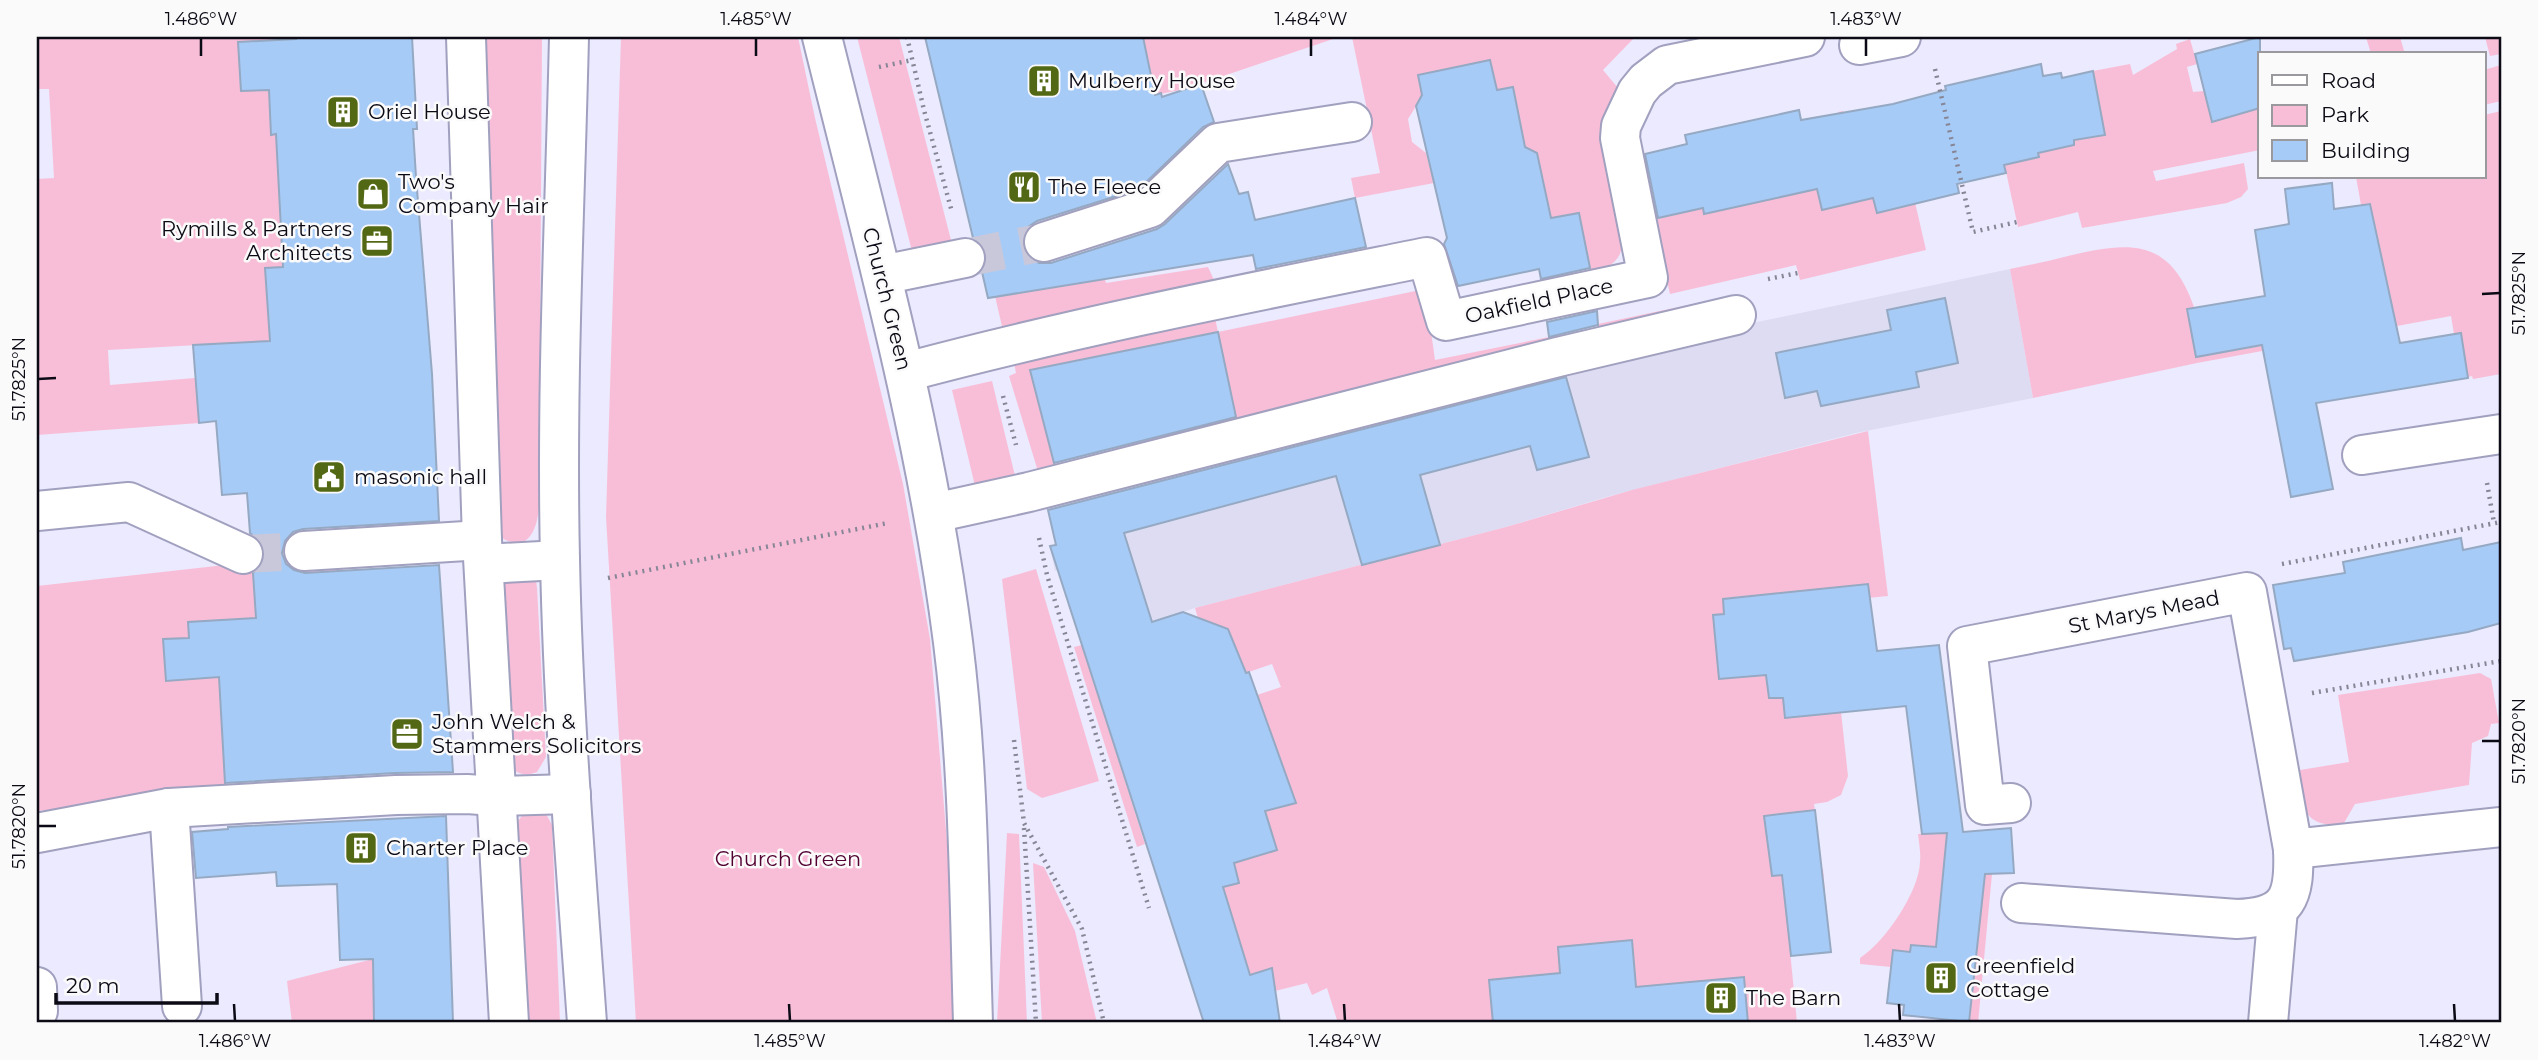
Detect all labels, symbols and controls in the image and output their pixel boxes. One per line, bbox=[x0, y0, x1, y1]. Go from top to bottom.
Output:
text: 1.486°W bbox=[165, 8, 237, 30]
text: 1.485°W bbox=[720, 8, 792, 30]
text: 1.484°W bbox=[1274, 8, 1348, 30]
text: 1.483°W bbox=[1830, 8, 1902, 30]
legend bbox=[2258, 52, 2486, 178]
building icon: Mulberry House bbox=[1025, 62, 1063, 100]
place label: Mulberry House bbox=[1068, 68, 1235, 93]
text: Road bbox=[2321, 68, 2376, 93]
building icon: Oriel House bbox=[324, 93, 362, 131]
place label: Oriel House bbox=[368, 99, 491, 124]
text: Park bbox=[2321, 102, 2369, 127]
text: Building bbox=[2321, 138, 2411, 163]
restaurant icon: The Fleece bbox=[1005, 168, 1043, 206]
place label: Two's Company Hair bbox=[398, 169, 549, 218]
place label: The Fleece bbox=[1048, 174, 1161, 199]
shop icon: Two's Company Hair bbox=[354, 175, 392, 213]
place label: Rymills & Partners Architects bbox=[161, 216, 352, 265]
office icon: Rymills & Partners Architects bbox=[358, 222, 396, 260]
street label: Church Green bbox=[858, 225, 917, 373]
text: 51.7825°N bbox=[2508, 251, 2530, 335]
street label: Oakfield Place bbox=[1463, 273, 1615, 328]
text: 51.7825°N bbox=[8, 337, 30, 421]
public building icon: masonic hall bbox=[310, 458, 348, 496]
place label: masonic hall bbox=[354, 464, 487, 489]
street label: St Marys Mead bbox=[2066, 585, 2222, 638]
text: 51.7820°N bbox=[2508, 698, 2530, 784]
place label: John Welch & Stammers Solicitors bbox=[431, 709, 641, 758]
office icon: John Welch & Stammers Solicitors bbox=[388, 715, 426, 753]
text: 51.7820°N bbox=[8, 783, 30, 869]
building icon: Charter Place bbox=[342, 829, 380, 867]
place label: Charter Place bbox=[386, 835, 528, 860]
park label: Church Green bbox=[715, 846, 861, 871]
place label: Greenfield Cottage bbox=[1966, 953, 2075, 1002]
building icon: Greenfield Cottage bbox=[1922, 959, 1960, 997]
scale bar bbox=[56, 962, 217, 1006]
text: 20 m bbox=[66, 973, 120, 998]
building icon: The Barn bbox=[1702, 979, 1740, 1017]
place label: The Barn bbox=[1746, 985, 1841, 1010]
text: 1.486°W bbox=[199, 1030, 271, 1052]
text: 1.485°W bbox=[754, 1030, 826, 1052]
text: 1.484°W bbox=[1308, 1030, 1382, 1052]
text: 1.483°W bbox=[1864, 1030, 1936, 1052]
text: 1.482°W bbox=[2419, 1030, 2491, 1052]

